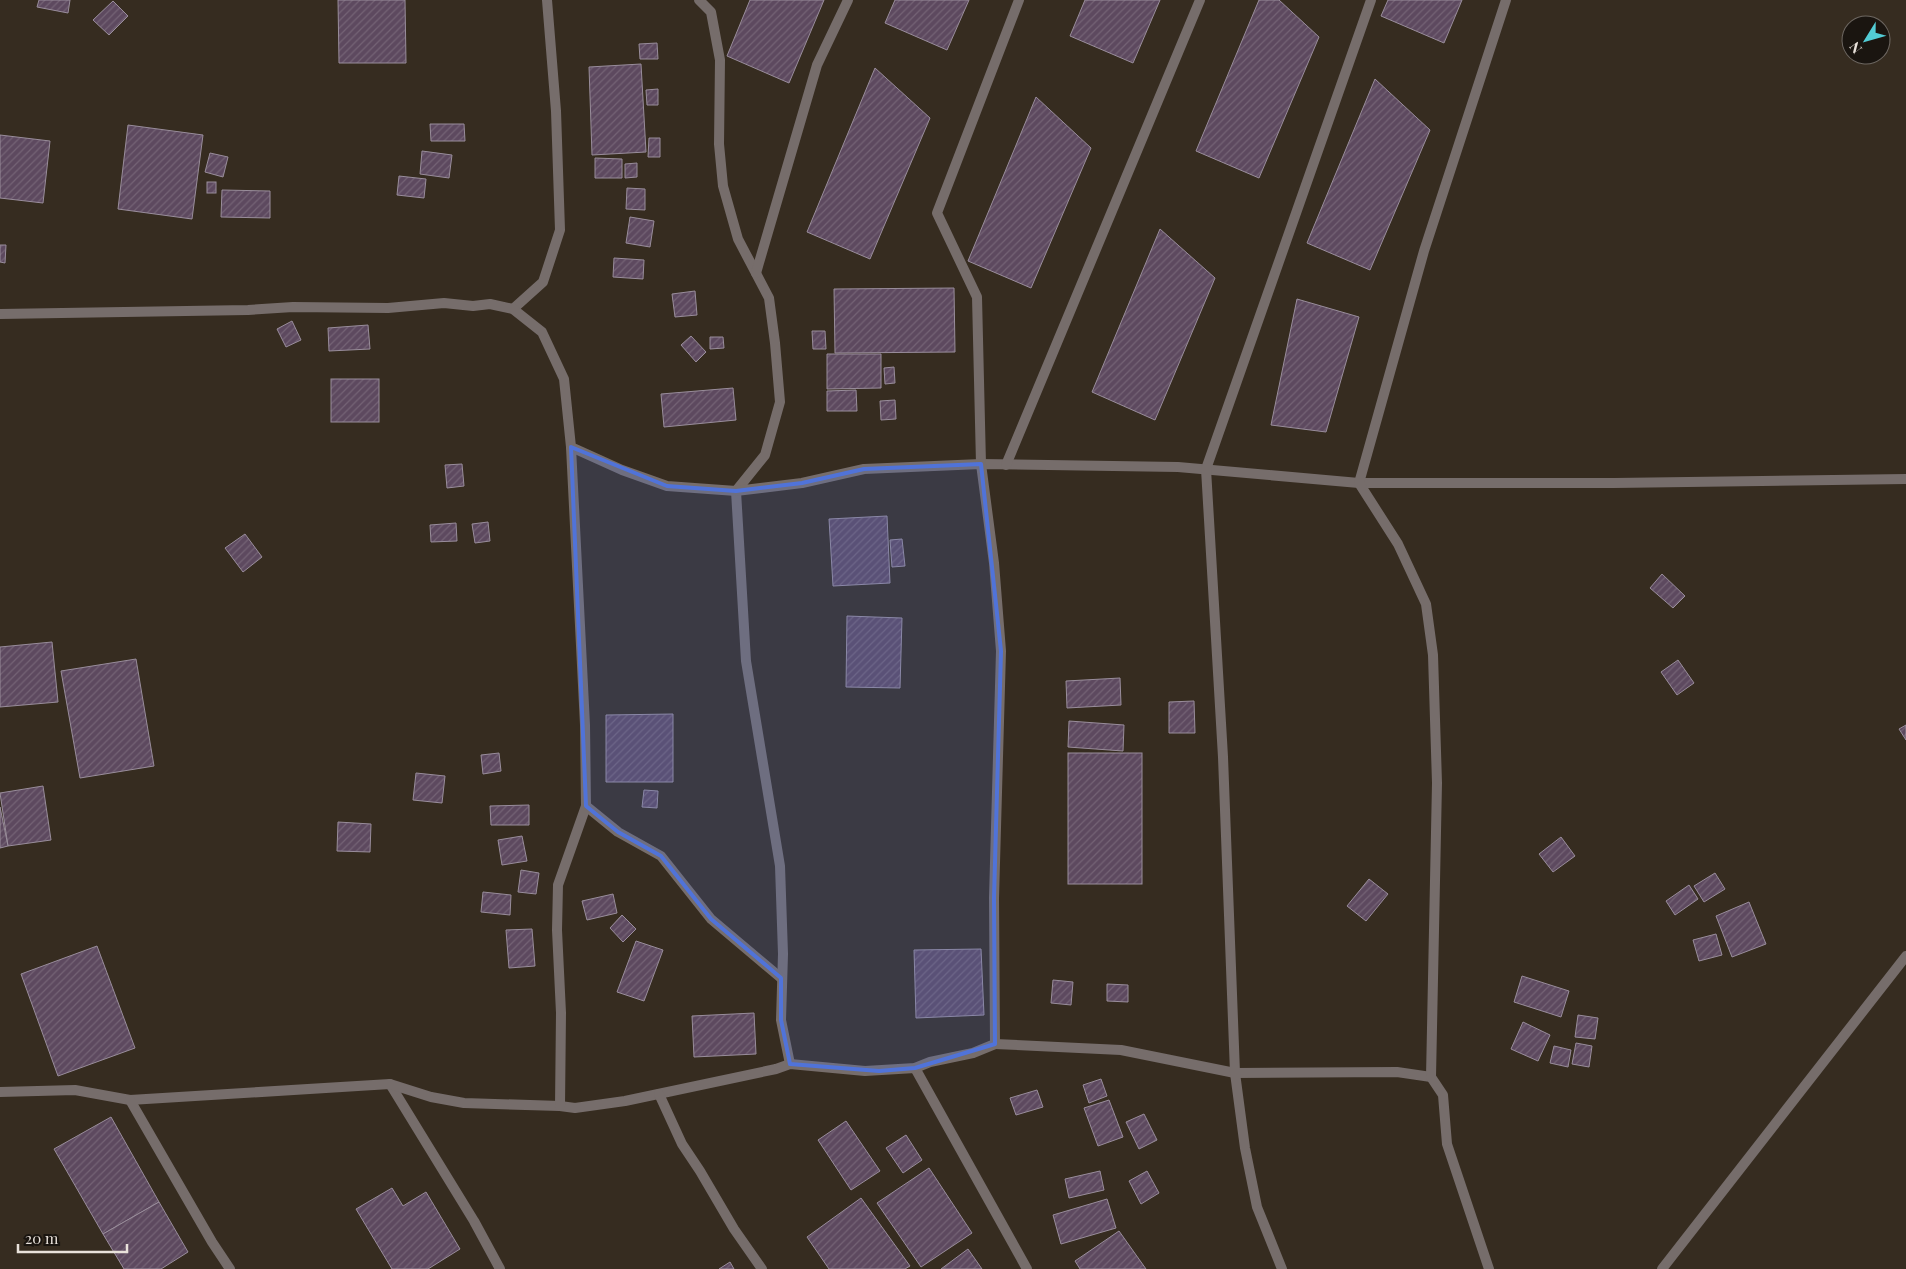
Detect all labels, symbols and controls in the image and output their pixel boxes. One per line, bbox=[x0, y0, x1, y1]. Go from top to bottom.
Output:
north arrow bbox=[1841, 15, 1891, 65]
text: N bbox=[1845, 38, 1866, 58]
scale bar bbox=[18, 1222, 126, 1254]
text: 20 m bbox=[25, 1228, 59, 1248]

